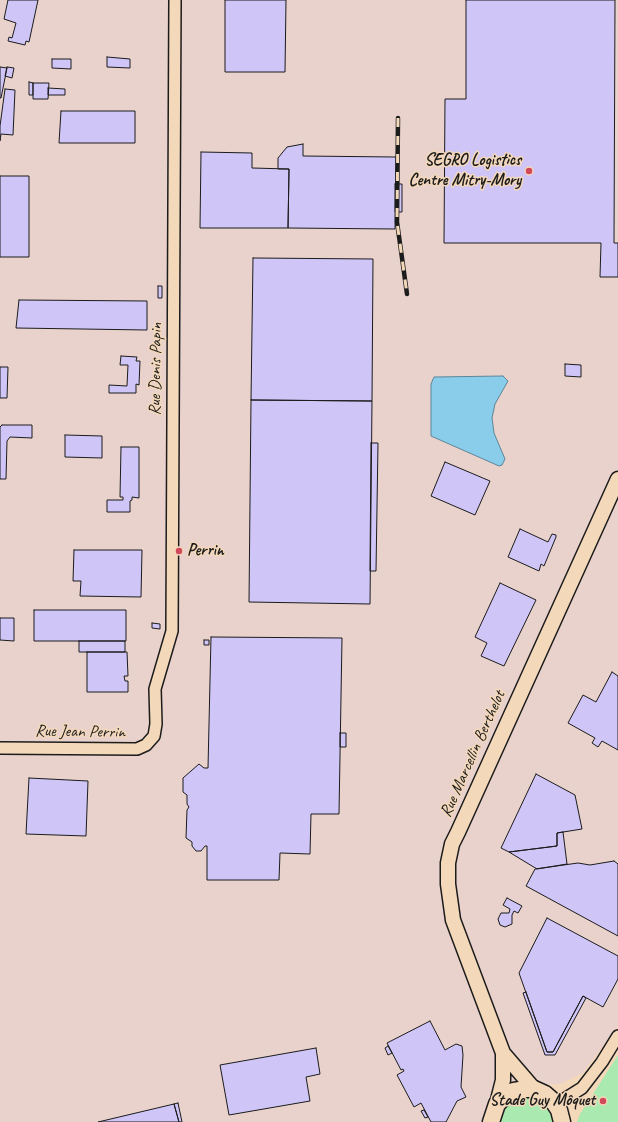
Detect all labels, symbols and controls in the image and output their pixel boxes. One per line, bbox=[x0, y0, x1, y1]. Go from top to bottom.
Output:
place label: SEGRO Logistics Centre Mitry-Mory bbox=[408, 151, 521, 191]
marker: SEGRO Logistics Centre Mitry-Mory bbox=[524, 166, 534, 176]
street label: Rue Denis Papin bbox=[145, 322, 167, 416]
place label: Perrin bbox=[187, 541, 224, 561]
marker: Perrin bbox=[174, 546, 184, 556]
street label: Rue Marcellin Berthelot bbox=[436, 688, 510, 820]
street label: Rue Jean Perrin bbox=[35, 721, 125, 743]
place label: Stade Guy Môquet bbox=[490, 1091, 595, 1111]
marker: Stade Guy Môquet bbox=[598, 1096, 608, 1106]

